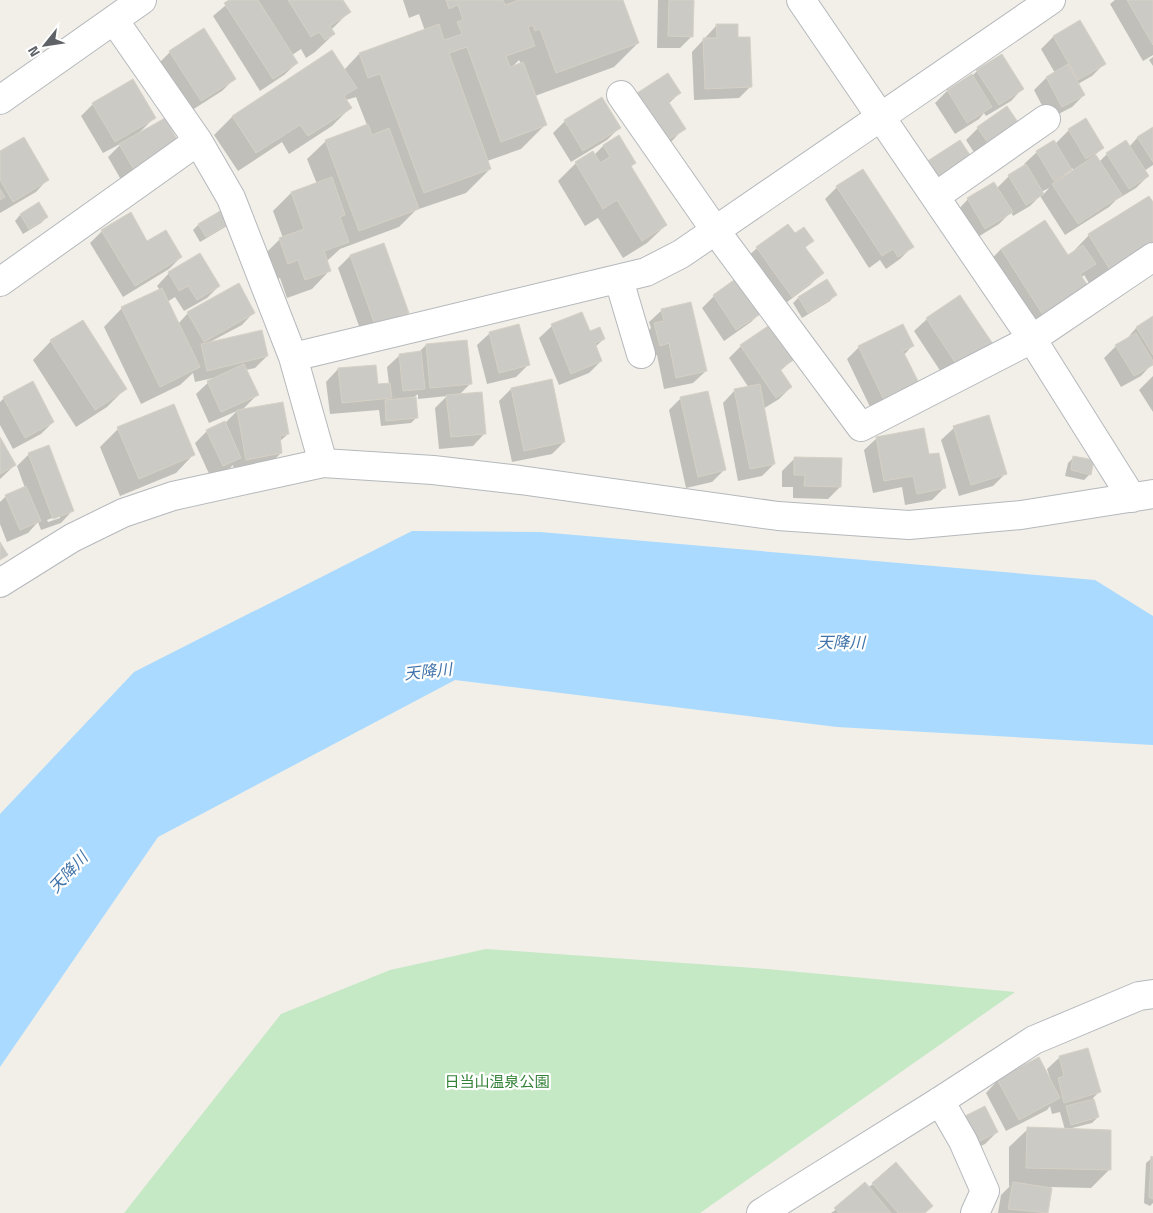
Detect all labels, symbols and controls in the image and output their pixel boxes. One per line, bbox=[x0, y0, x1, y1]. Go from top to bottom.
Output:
north arrow bbox=[20, 20, 70, 70]
text: N bbox=[22, 42, 45, 61]
water label: 天降川 bbox=[817, 630, 867, 654]
water label: 天降川 bbox=[403, 656, 455, 685]
water label: 天降川 bbox=[43, 845, 95, 898]
park label: 日当山温泉公園 bbox=[444, 1070, 550, 1093]

